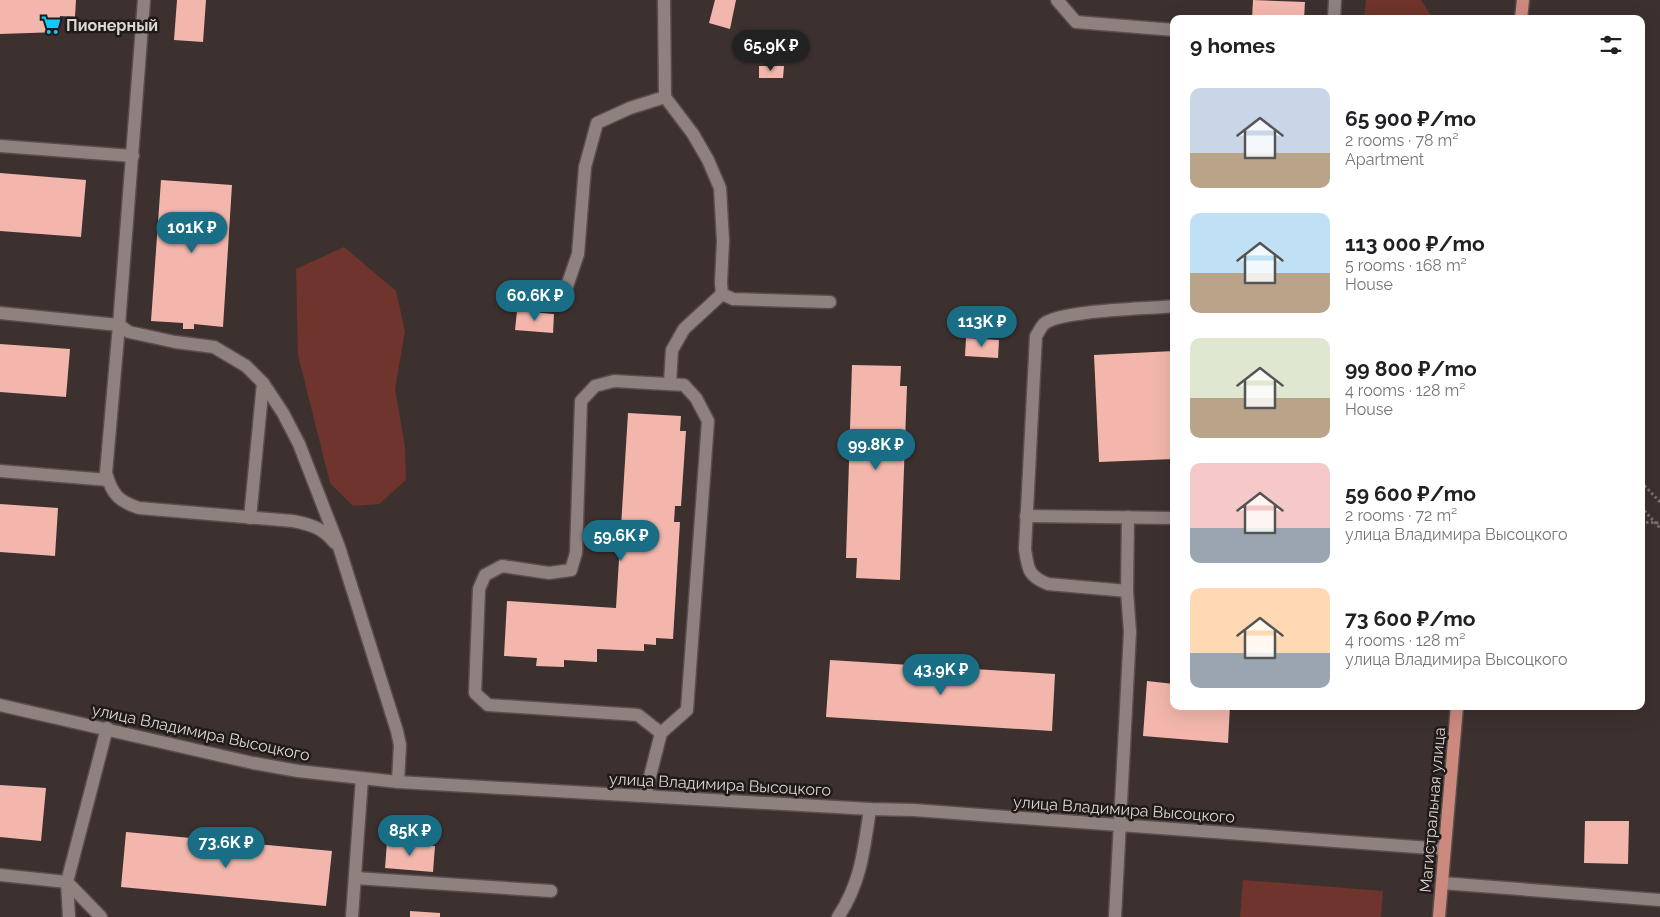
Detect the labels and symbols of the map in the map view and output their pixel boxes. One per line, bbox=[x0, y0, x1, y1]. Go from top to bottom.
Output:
supermarket icon: Пионерный bbox=[40, 14, 62, 36]
place label: Пионерный bbox=[66, 16, 158, 35]
pin: 65.9K ₽ bbox=[725, 30, 817, 72]
pin: 101K ₽ bbox=[151, 212, 233, 254]
pin: 60.6K ₽ bbox=[489, 280, 581, 322]
pin: 113K ₽ bbox=[941, 306, 1023, 348]
pin: 99.8K ₽ bbox=[830, 428, 922, 471]
pin: 59.6K ₽ bbox=[575, 520, 667, 562]
pin: 43.9K ₽ bbox=[895, 654, 987, 696]
street label: улица Владимира Высоцкого bbox=[90, 700, 312, 765]
street label: Магистральная улица bbox=[1416, 727, 1449, 893]
street label: улица Владимира Высоцкого bbox=[608, 769, 832, 800]
street label: улица Владимира Высоцкого bbox=[1012, 792, 1236, 827]
pin: 85K ₽ bbox=[375, 814, 445, 857]
pin: 73.6K ₽ bbox=[180, 826, 272, 869]

